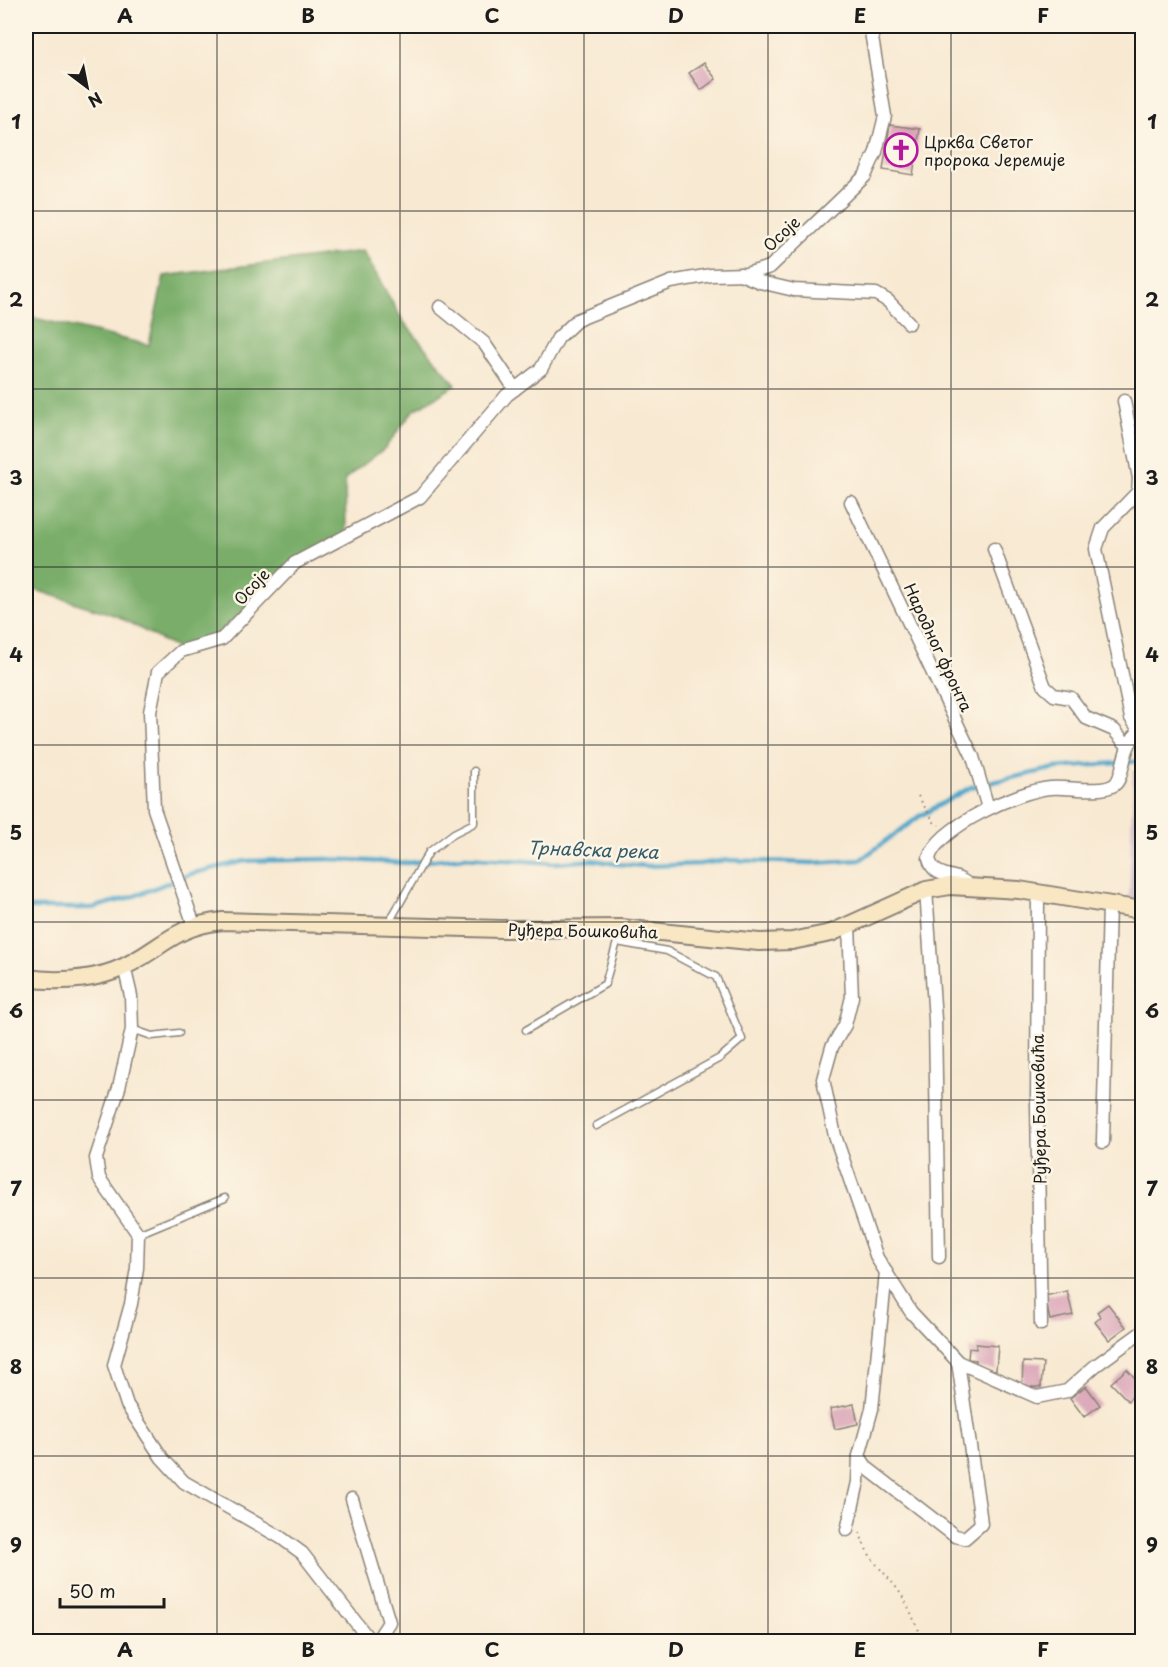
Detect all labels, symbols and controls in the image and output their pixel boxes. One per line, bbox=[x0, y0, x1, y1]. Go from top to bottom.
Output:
text: A bbox=[117, 0, 133, 30]
text: B bbox=[301, 0, 315, 30]
text: C bbox=[484, 0, 500, 30]
text: D bbox=[668, 0, 684, 30]
text: E bbox=[854, 0, 866, 30]
text: F bbox=[1037, 0, 1049, 30]
north arrow bbox=[57, 57, 117, 117]
text: N bbox=[84, 87, 107, 114]
text: 1 bbox=[11, 106, 21, 136]
text: 1 bbox=[1147, 106, 1157, 136]
place label: Црква Светог пророка Јеремије bbox=[924, 129, 1065, 171]
church icon: Црква Светог пророка Јеремије bbox=[883, 132, 919, 168]
street label: Осоје bbox=[757, 209, 805, 256]
text: 2 bbox=[9, 284, 23, 314]
text: 2 bbox=[1145, 284, 1159, 314]
text: 3 bbox=[9, 462, 23, 492]
text: 3 bbox=[1145, 462, 1159, 492]
street label: Осоје bbox=[228, 562, 275, 610]
street label: Народног фронта bbox=[899, 579, 979, 716]
text: 4 bbox=[9, 639, 23, 669]
text: 4 bbox=[1145, 639, 1159, 669]
text: 5 bbox=[10, 817, 22, 847]
text: 5 bbox=[1146, 817, 1158, 847]
water label: Трнавска река bbox=[527, 833, 660, 865]
street label: Руђера Бошковића bbox=[508, 917, 658, 943]
text: 6 bbox=[9, 995, 23, 1025]
text: 6 bbox=[1145, 995, 1159, 1025]
street label: Руђера Бошковића bbox=[1025, 1034, 1051, 1184]
text: 7 bbox=[10, 1173, 22, 1203]
text: 7 bbox=[1146, 1173, 1158, 1203]
text: 8 bbox=[10, 1351, 22, 1381]
text: 8 bbox=[1146, 1351, 1158, 1381]
text: 9 bbox=[10, 1529, 22, 1559]
text: 9 bbox=[1146, 1529, 1158, 1559]
scale bar bbox=[60, 1571, 164, 1609]
text: 50 m bbox=[69, 1577, 116, 1604]
text: A bbox=[117, 1634, 133, 1664]
text: B bbox=[301, 1634, 315, 1664]
text: C bbox=[484, 1634, 500, 1664]
text: D bbox=[668, 1634, 684, 1664]
text: E bbox=[854, 1634, 866, 1664]
text: F bbox=[1037, 1634, 1049, 1664]

